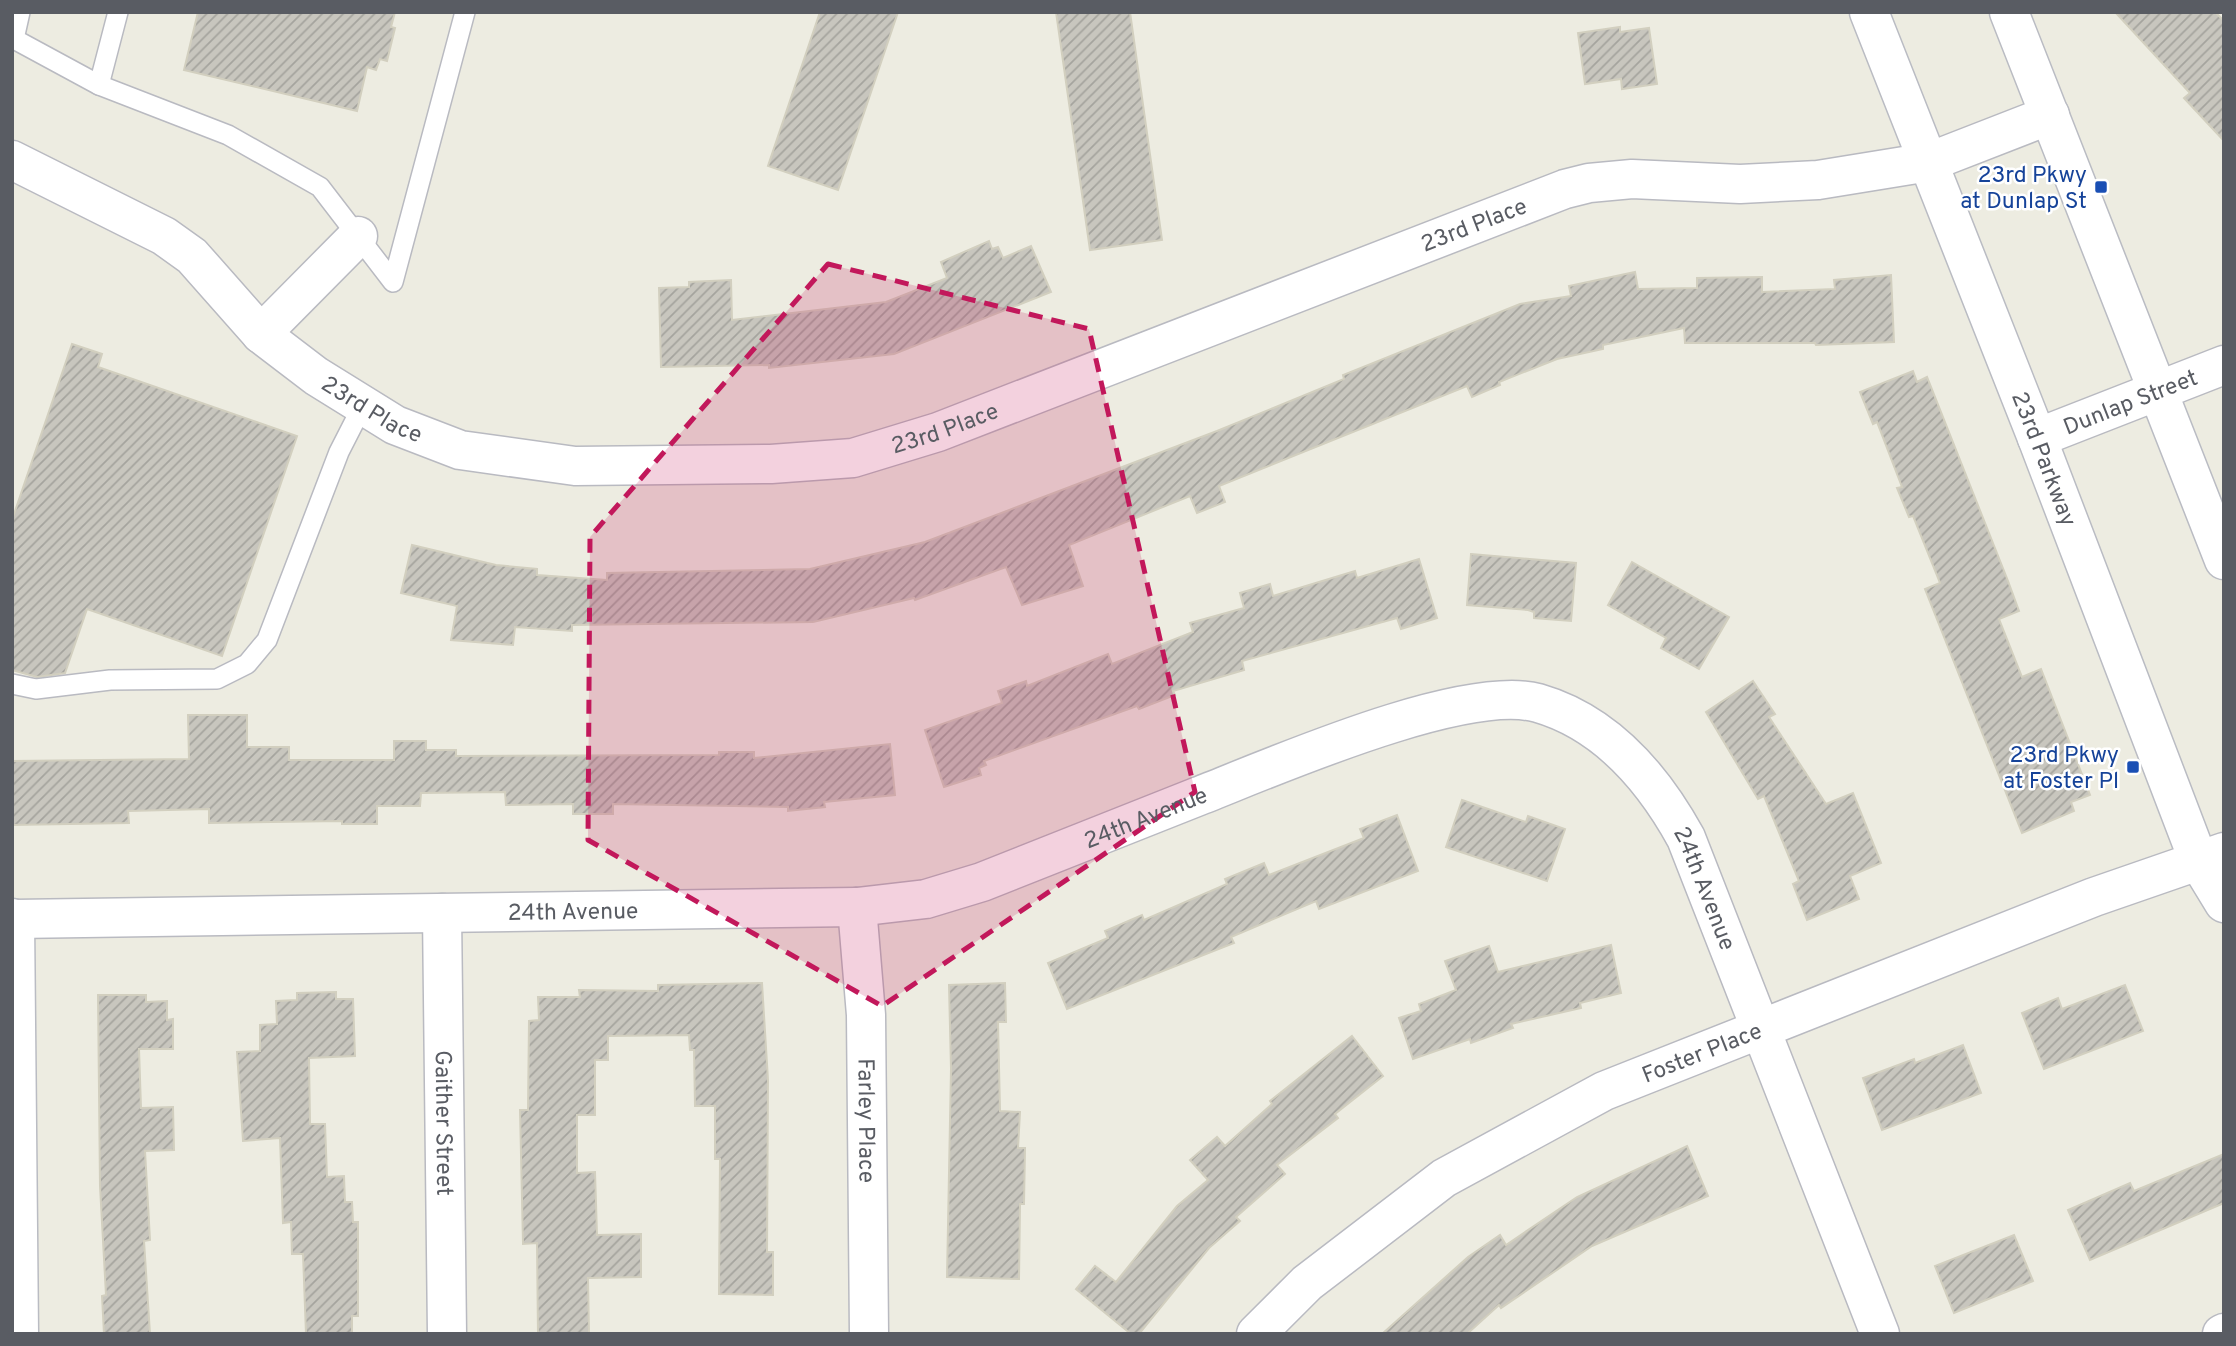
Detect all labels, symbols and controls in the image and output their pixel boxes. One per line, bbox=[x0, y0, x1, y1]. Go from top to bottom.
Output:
place label: 23rd Pkwy at Dunlap St bbox=[1960, 162, 2087, 217]
marker: 23rd Pkwy at Dunlap St bbox=[2093, 179, 2109, 195]
street label: 23rd Place bbox=[1417, 193, 1532, 260]
street label: Dunlap Street bbox=[2060, 365, 2202, 443]
street label: 23rd Place bbox=[315, 371, 426, 451]
street label: 23rd Parkway bbox=[2003, 388, 2081, 531]
street label: 23rd Place bbox=[888, 398, 1003, 462]
place label: 23rd Pkwy at Foster Pl bbox=[2003, 742, 2119, 797]
marker: 23rd Pkwy at Foster Pl bbox=[2125, 759, 2141, 775]
street label: 24th Avenue bbox=[1080, 782, 1212, 857]
street label: 24th Avenue bbox=[1665, 822, 1741, 955]
street label: 24th Avenue bbox=[507, 898, 639, 929]
street label: Foster Place bbox=[1638, 1018, 1767, 1091]
street label: Gaither Street bbox=[427, 1050, 457, 1196]
street label: Farley Place bbox=[849, 1058, 880, 1183]

